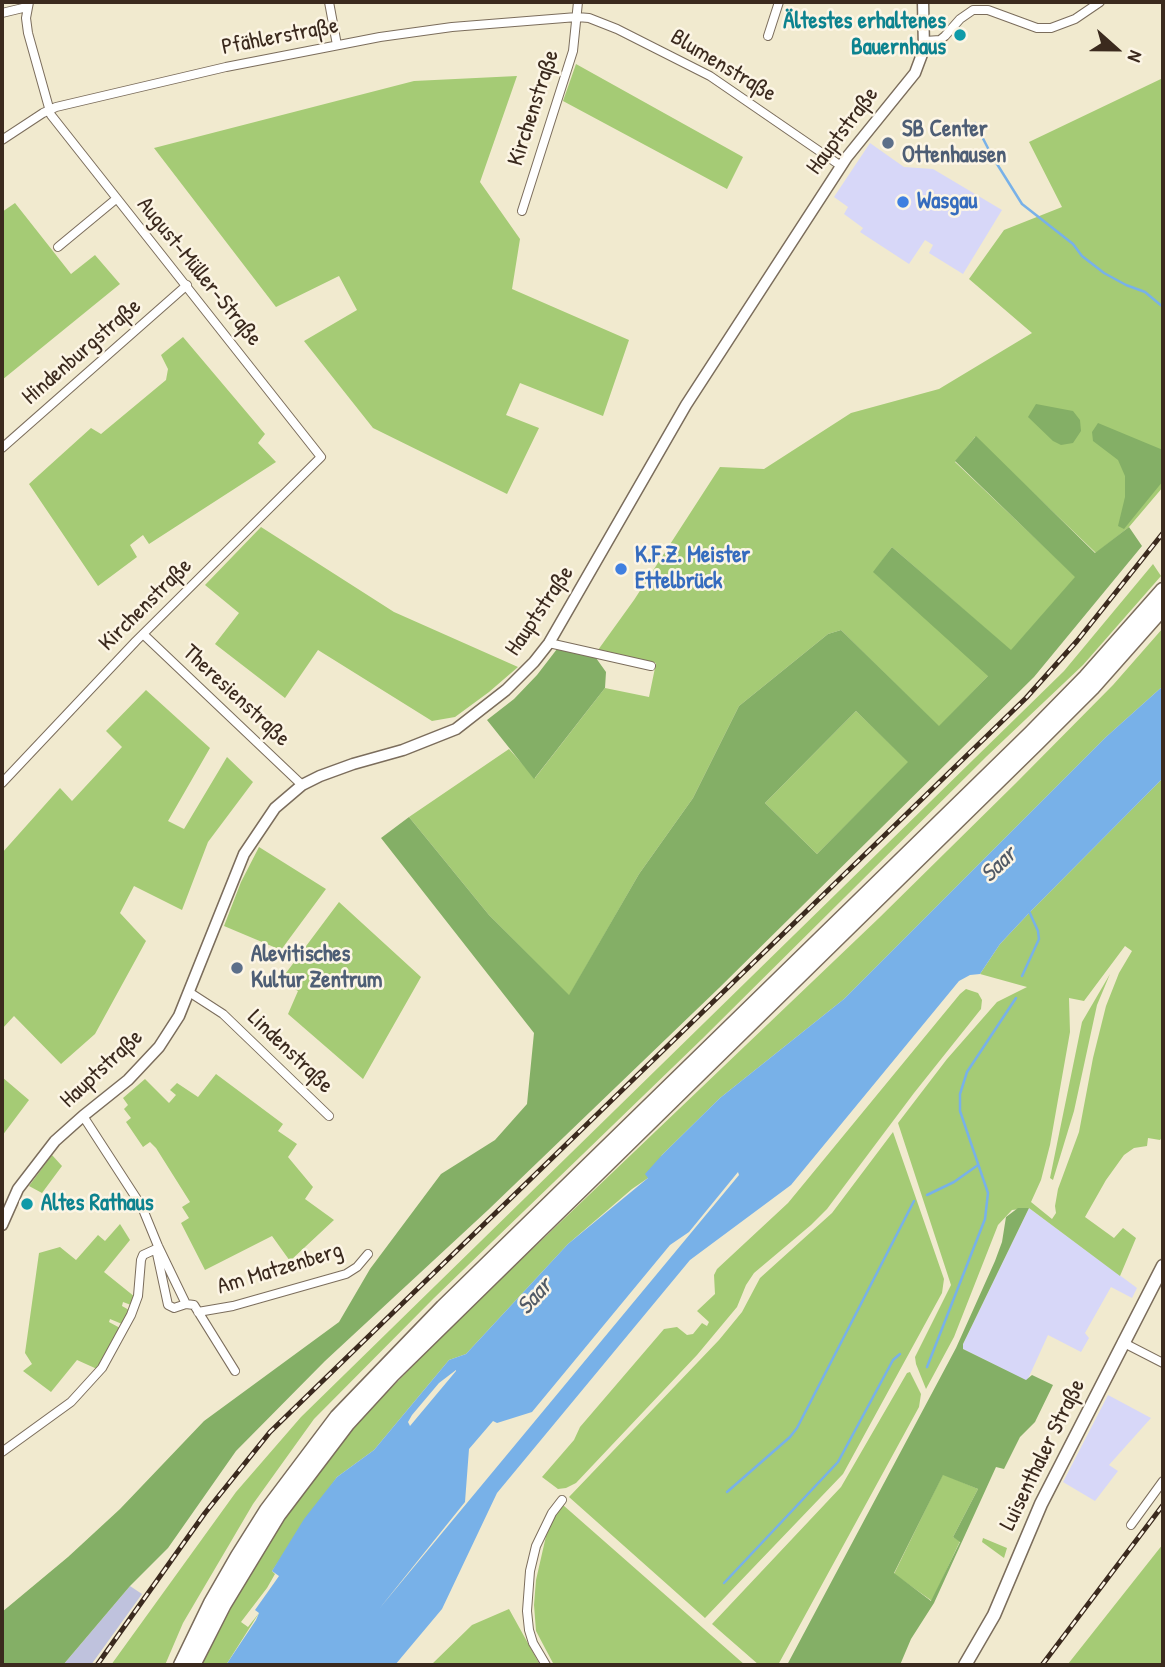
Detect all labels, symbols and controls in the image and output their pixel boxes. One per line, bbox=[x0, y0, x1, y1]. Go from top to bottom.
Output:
place label: Ältestes erhaltenes Bauernhaus bbox=[783, 8, 946, 62]
street label: Pfählerstraße bbox=[219, 12, 341, 62]
north arrow bbox=[1081, 14, 1151, 84]
street label: Blumenstraße bbox=[665, 24, 781, 108]
marker: Ältestes erhaltenes Bauernhaus bbox=[952, 27, 968, 43]
street label: Kirchenstraße bbox=[502, 47, 566, 169]
text: N bbox=[1122, 47, 1150, 66]
street label: Hauptstraße bbox=[801, 82, 885, 180]
place label: SB Center Ottenhausen bbox=[902, 116, 1006, 170]
marker: SB Center Ottenhausen bbox=[880, 135, 896, 151]
place label: Wasgau bbox=[917, 188, 977, 216]
street label: August-Müller-Straße bbox=[130, 192, 268, 352]
marker: Wasgau bbox=[895, 194, 911, 210]
street label: Hindenburgstraße bbox=[17, 293, 147, 411]
place label: K.F.Z. Meister Ettelbrück bbox=[635, 542, 750, 596]
street label: Kirchenstraße bbox=[94, 553, 198, 657]
street label: Hauptstraße bbox=[500, 561, 580, 661]
marker: K.F.Z. Meister Ettelbrück bbox=[613, 561, 629, 577]
street label: Theresienstraße bbox=[176, 639, 296, 753]
water label: Saar bbox=[975, 841, 1023, 889]
place label: Alevitisches Kultur Zentrum bbox=[251, 941, 382, 995]
marker: Alevitisches Kultur Zentrum bbox=[229, 960, 245, 976]
street label: Lindenstraße bbox=[241, 1004, 339, 1100]
street label: Hauptstraße bbox=[55, 1024, 149, 1114]
place label: Altes Rathaus bbox=[41, 1190, 154, 1218]
marker: Altes Rathaus bbox=[19, 1196, 35, 1212]
street label: Am Matzenberg bbox=[214, 1237, 346, 1301]
water label: Saar bbox=[511, 1273, 559, 1321]
street label: Luisenthaler Straße bbox=[994, 1375, 1092, 1535]

